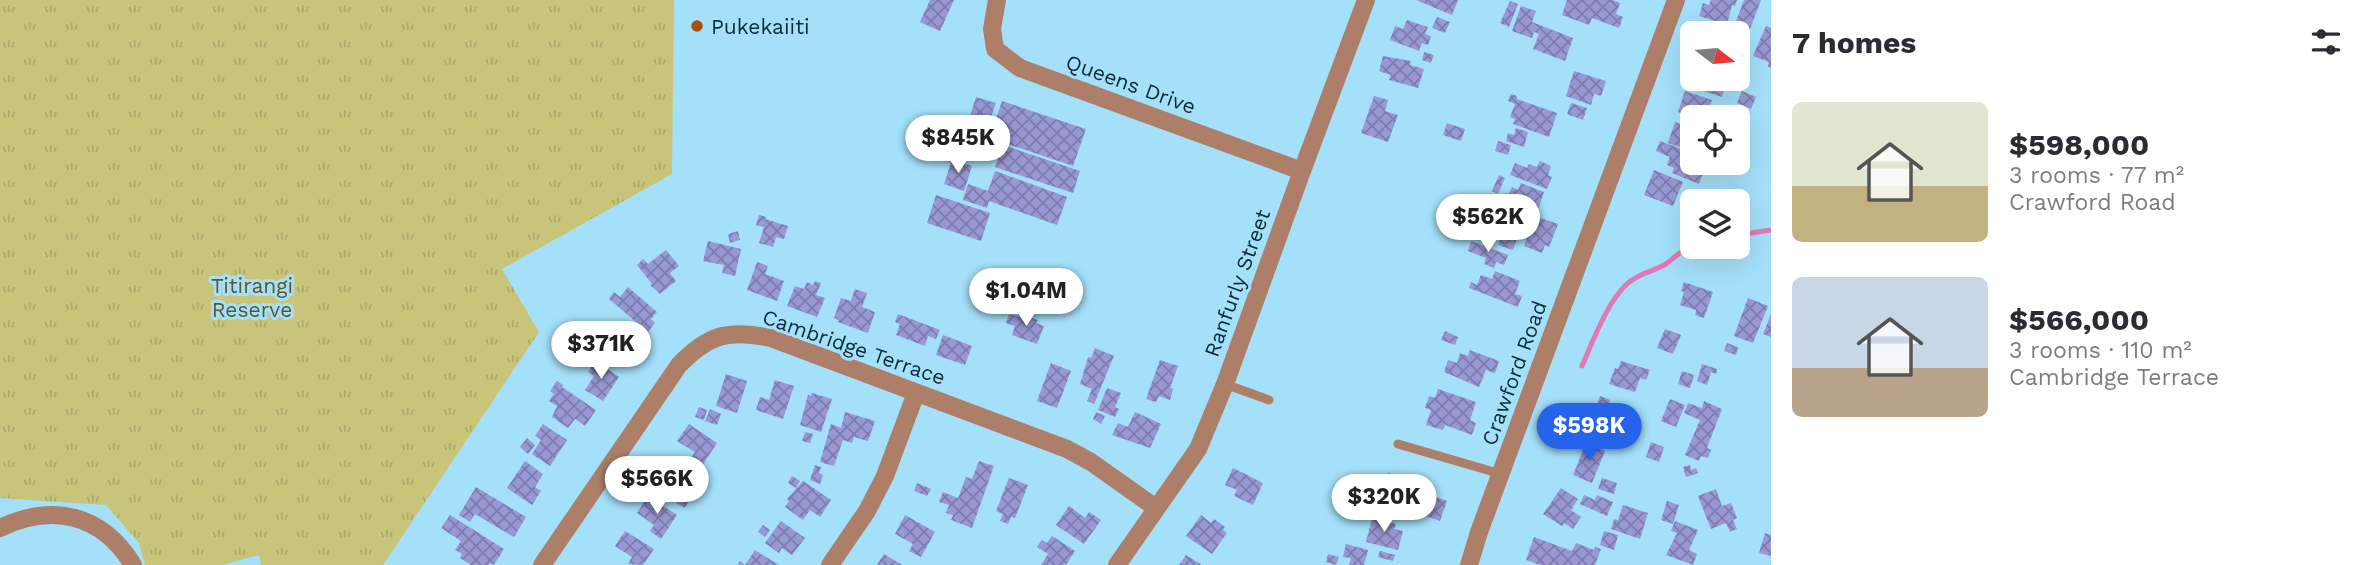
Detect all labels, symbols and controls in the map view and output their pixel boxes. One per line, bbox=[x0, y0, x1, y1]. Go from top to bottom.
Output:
place label: Pukekaiiti bbox=[711, 14, 810, 39]
marker: Pukekaiiti bbox=[689, 18, 705, 34]
north arrow bbox=[1680, 21, 1750, 91]
map controls bbox=[1680, 21, 1750, 259]
icon: filters bbox=[2307, 23, 2345, 61]
text: 7 homes bbox=[1792, 25, 1916, 60]
street label: Queens Drive bbox=[1063, 49, 1199, 119]
button: locate bbox=[1680, 105, 1750, 175]
pin: $845K bbox=[909, 116, 1007, 175]
text: $845K bbox=[921, 124, 995, 151]
text: $598,000 bbox=[2009, 127, 2149, 162]
icon: home bbox=[1848, 130, 1932, 214]
text: 3 rooms · 77 m² bbox=[2009, 162, 2184, 189]
button: layers bbox=[1680, 189, 1750, 259]
text: Crawford Road bbox=[2009, 189, 2176, 216]
pin: $562K bbox=[1439, 194, 1537, 254]
text: $562K bbox=[1452, 203, 1524, 230]
street label: Ranfurly Street bbox=[1199, 206, 1275, 360]
pin: $1.04M bbox=[969, 268, 1083, 328]
park label: Titirangi Reserve bbox=[211, 273, 293, 322]
text: $1.04M bbox=[985, 277, 1067, 304]
street label: Crawford Road bbox=[1476, 297, 1552, 449]
text: $566,000 bbox=[2009, 302, 2149, 337]
street label: Cambridge Terrace bbox=[759, 304, 949, 390]
icon: home bbox=[1848, 305, 1932, 389]
pin: $371K bbox=[552, 322, 650, 381]
text: $371K bbox=[567, 330, 635, 357]
text: 3 rooms · 110 m² bbox=[2009, 337, 2192, 364]
text: Cambridge Terrace bbox=[2009, 364, 2219, 391]
pin: $598K bbox=[1540, 404, 1638, 463]
text: $598K bbox=[1553, 412, 1625, 439]
pin: $566K bbox=[608, 456, 706, 516]
text: $566K bbox=[621, 465, 693, 492]
pin: $320K bbox=[1335, 475, 1433, 534]
text: $320K bbox=[1348, 483, 1420, 510]

